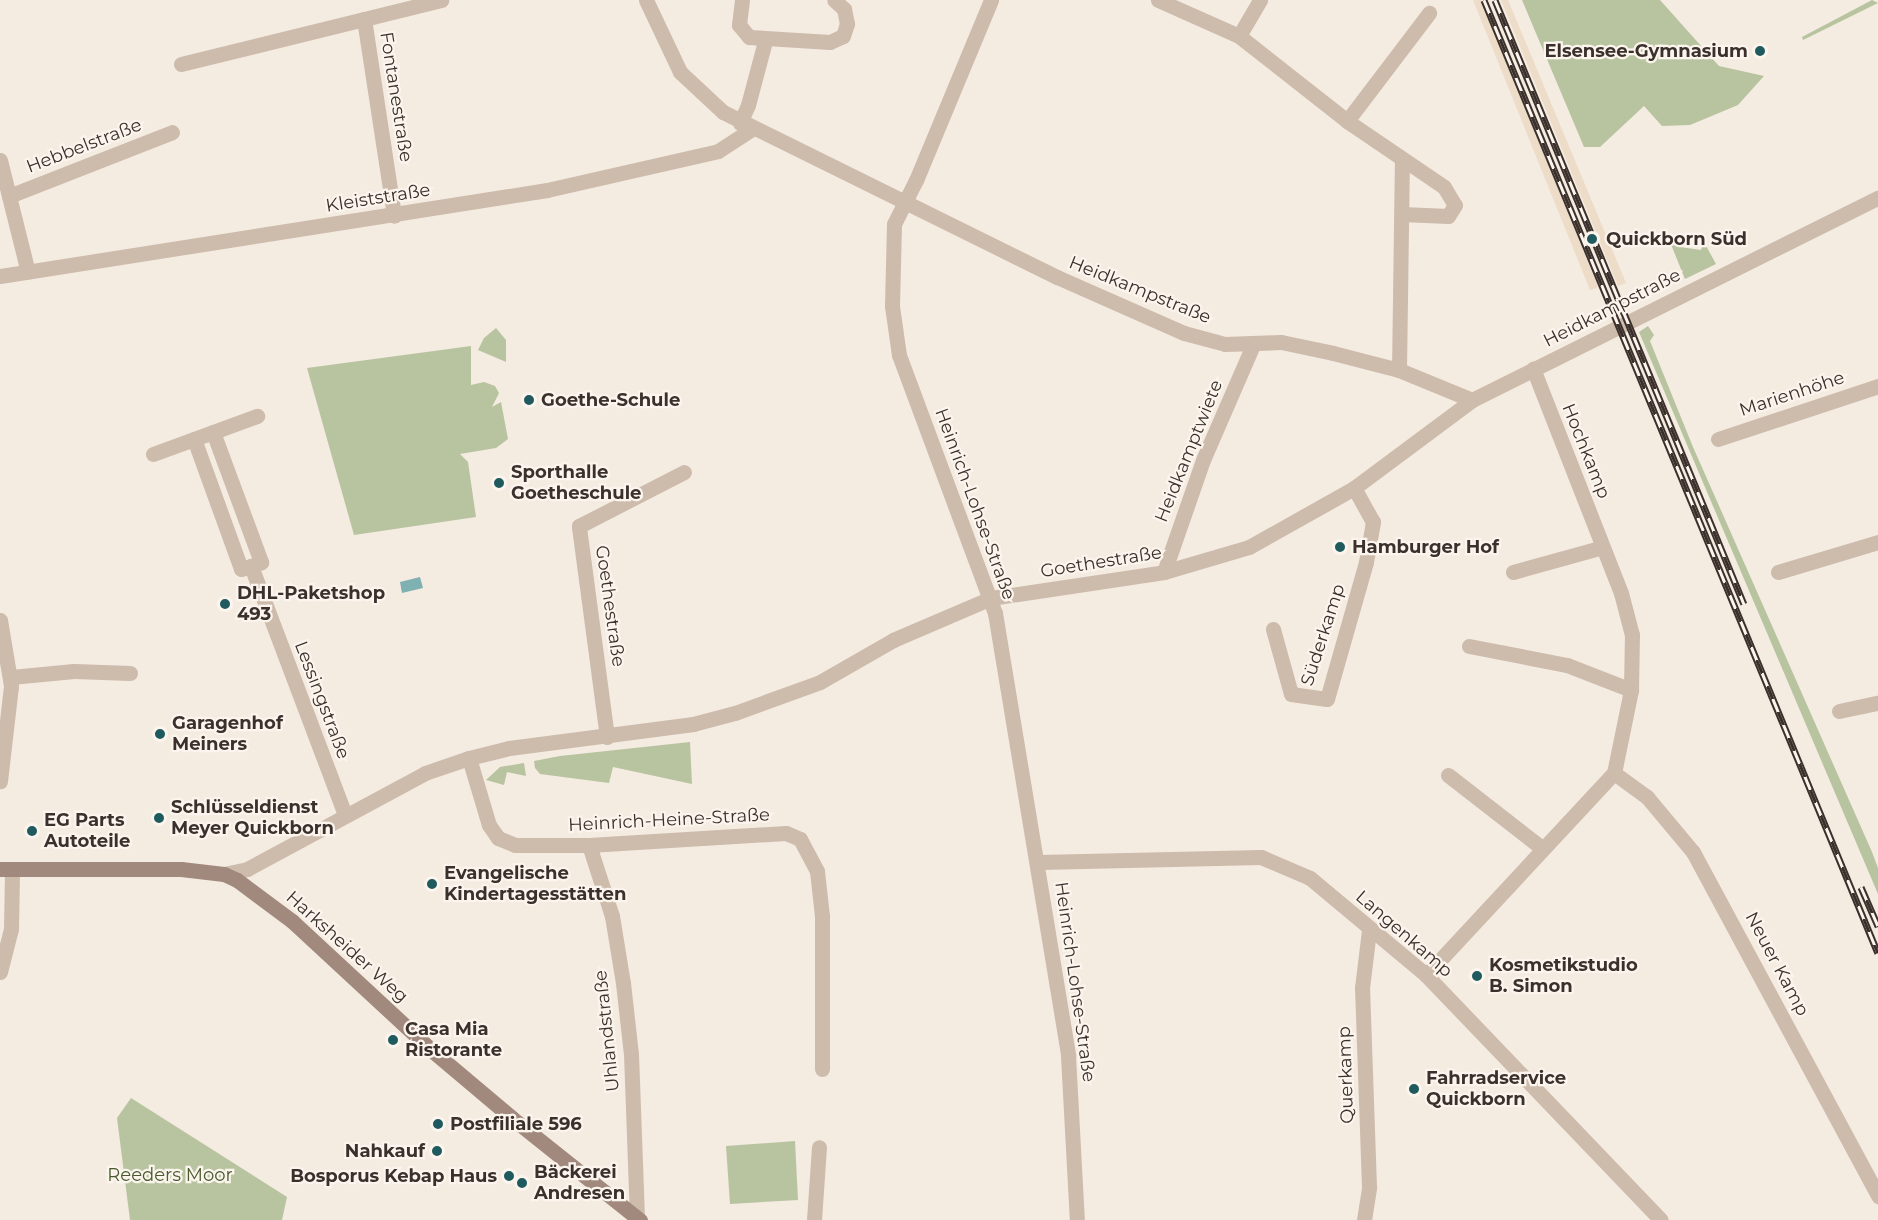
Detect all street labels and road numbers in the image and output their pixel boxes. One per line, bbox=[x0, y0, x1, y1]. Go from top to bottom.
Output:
street label: Fontanestraße bbox=[375, 31, 417, 163]
street label: Hebbelstraße bbox=[23, 114, 145, 178]
street label: Kleiststraße bbox=[324, 179, 432, 217]
street label: Heidkampstraße bbox=[1066, 252, 1214, 328]
street label: Heidkampstraße bbox=[1540, 264, 1684, 352]
street label: Marienhöhe bbox=[1737, 367, 1847, 421]
street label: Heidkamptwiete bbox=[1151, 377, 1227, 525]
street label: Hochkamp bbox=[1557, 400, 1615, 502]
street label: Heinrich-Lohse-Straße bbox=[930, 405, 1020, 603]
street label: Goethestraße bbox=[1039, 542, 1163, 582]
street label: Goethestraße bbox=[591, 544, 629, 668]
street label: Süderkamp bbox=[1296, 581, 1350, 689]
street label: Lessingstraße bbox=[290, 638, 354, 762]
street label: Heinrich-Heine-Straße bbox=[568, 804, 770, 836]
street label: Heinrich-Lohse-Straße bbox=[1050, 880, 1100, 1084]
street label: Langenkamp bbox=[1351, 886, 1457, 982]
street label: Harksheider Weg bbox=[282, 887, 412, 1007]
street label: Neuer Kamp bbox=[1740, 908, 1814, 1020]
street label: Uhlandstraße bbox=[590, 969, 624, 1093]
street label: Querkamp bbox=[1334, 1026, 1358, 1124]

